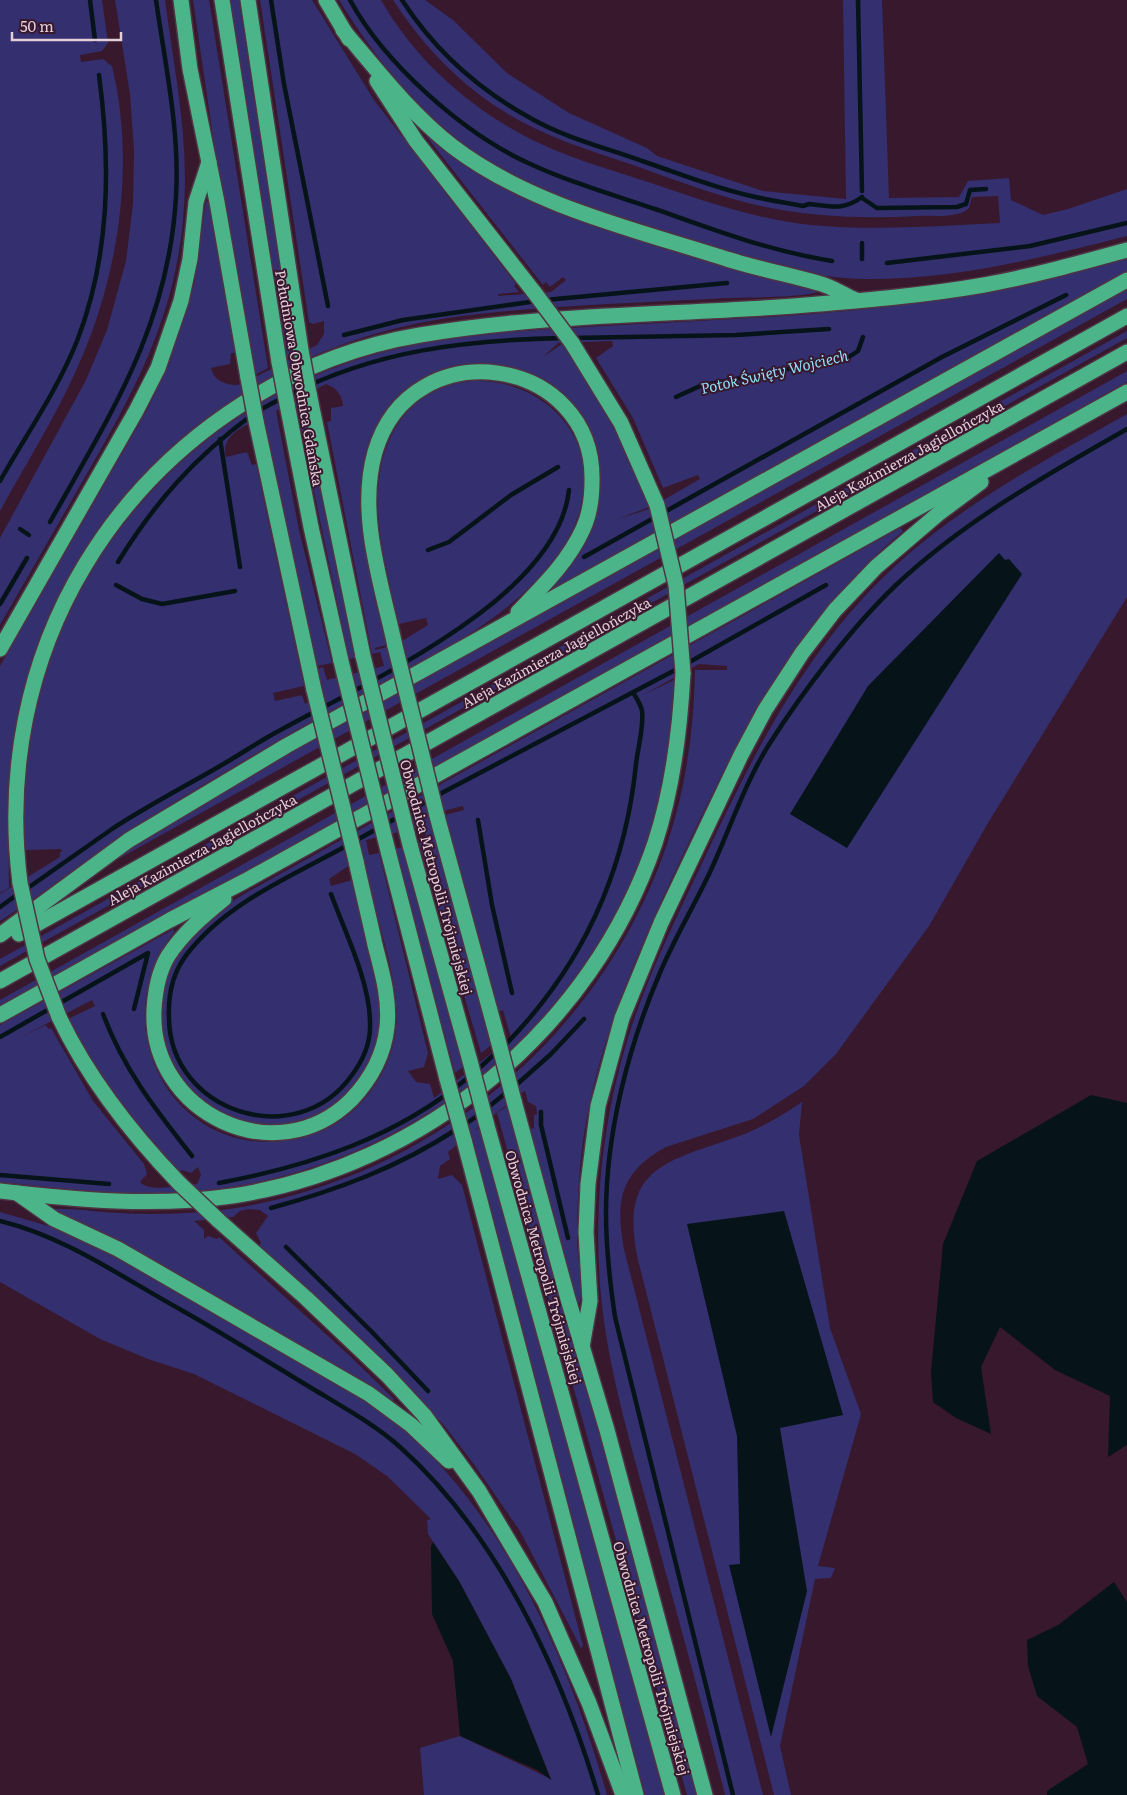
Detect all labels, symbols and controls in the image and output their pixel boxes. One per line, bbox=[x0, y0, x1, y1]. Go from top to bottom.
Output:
scale bar bbox=[12, 10, 121, 42]
text: 50 m bbox=[20, 14, 54, 37]
street label: Południowa Obwodnica Gdańska bbox=[271, 268, 329, 488]
water label: Potok Święty Wojciech bbox=[698, 343, 850, 399]
street label: Aleja Kazimierza Jagiellończyka bbox=[811, 394, 1008, 515]
street label: Aleja Kazimierza Jagiellończyka bbox=[458, 591, 655, 712]
street label: Obwodnica Metropolii Trójmiejskiej bbox=[396, 757, 478, 997]
street label: Aleja Kazimierza Jagiellończyka bbox=[104, 788, 301, 909]
street label: Obwodnica Metropolii Trójmiejskiej bbox=[501, 1147, 587, 1387]
street label: Obwodnica Metropolii Trójmiejskiej bbox=[609, 1538, 695, 1778]

